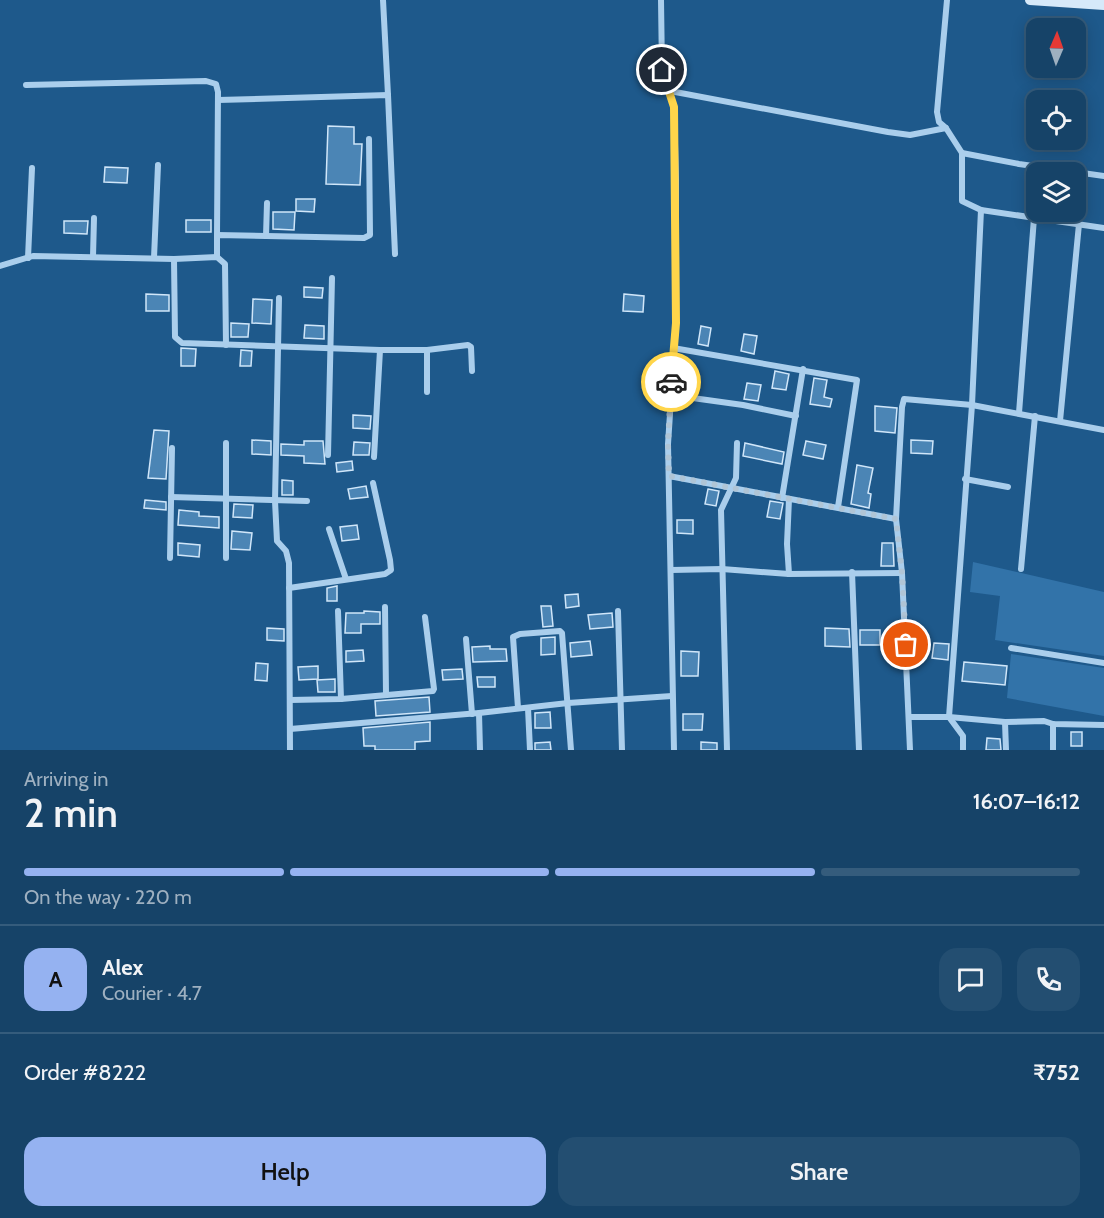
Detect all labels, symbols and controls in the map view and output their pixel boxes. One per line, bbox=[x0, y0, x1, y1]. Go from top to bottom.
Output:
north arrow bbox=[1026, 18, 1086, 78]
map controls bbox=[1026, 18, 1086, 222]
pin bbox=[636, 44, 687, 95]
icon: home bbox=[645, 53, 678, 86]
button: locate bbox=[1026, 90, 1086, 150]
button: layers bbox=[1026, 162, 1086, 222]
courier bbox=[641, 352, 701, 412]
icon: car bbox=[655, 366, 688, 399]
pin bbox=[880, 619, 931, 670]
icon: bag bbox=[889, 628, 922, 661]
text: Arriving in bbox=[24, 767, 108, 791]
text: 16:07–16:12 bbox=[973, 788, 1080, 815]
text: 2 min bbox=[24, 789, 118, 837]
text: On the way · 220 m bbox=[24, 885, 192, 909]
button: chat bbox=[939, 948, 1002, 1011]
button: phone bbox=[1017, 948, 1080, 1011]
text: Alex bbox=[102, 954, 143, 981]
text: A bbox=[49, 966, 62, 993]
text: Courier · 4.7 bbox=[102, 981, 202, 1005]
text: Order #8222 bbox=[24, 1059, 146, 1086]
text: ₹752 bbox=[1033, 1059, 1080, 1086]
button: Help bbox=[24, 1137, 546, 1206]
button: Share bbox=[558, 1137, 1080, 1206]

